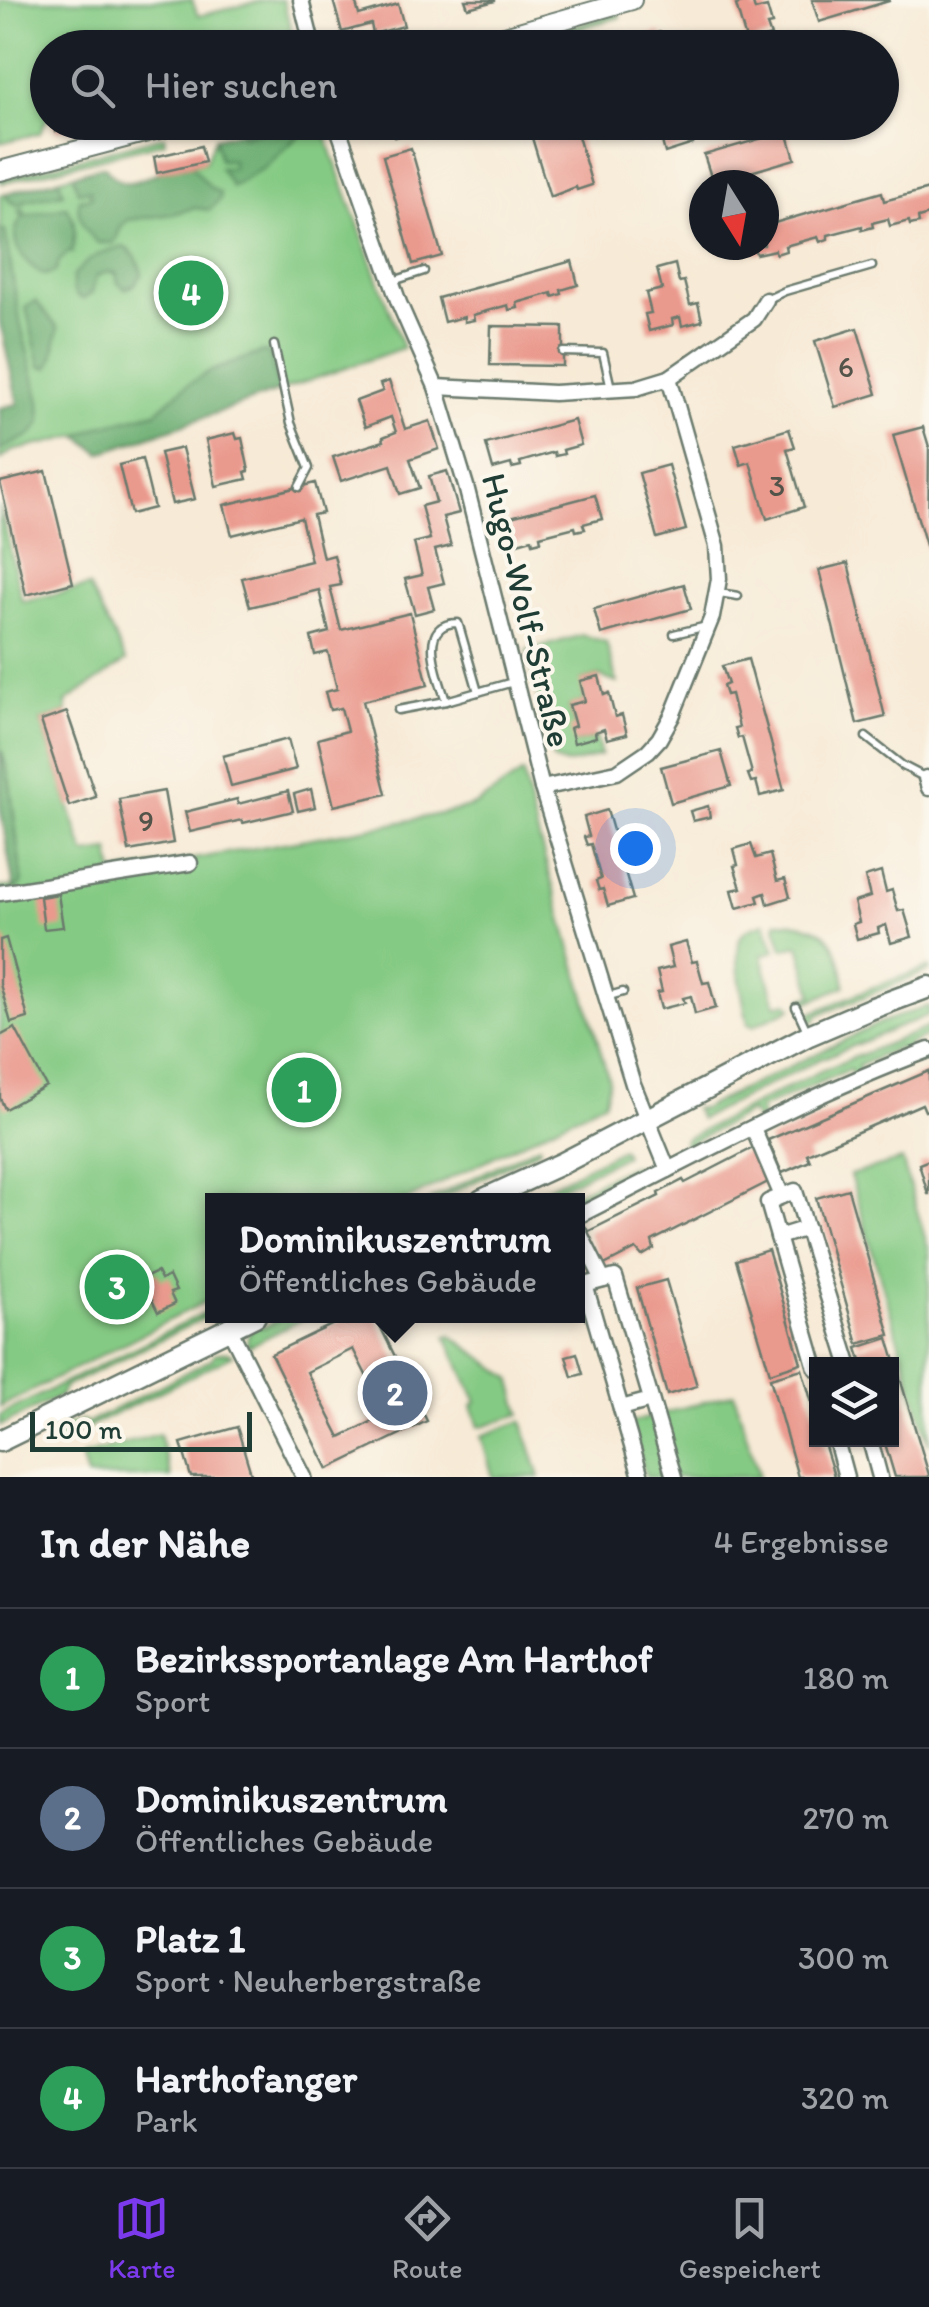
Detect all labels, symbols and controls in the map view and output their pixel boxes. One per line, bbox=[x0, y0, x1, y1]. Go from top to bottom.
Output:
search box bbox=[30, 30, 899, 140]
icon: search bbox=[65, 58, 120, 113]
text: Hier suchen bbox=[145, 62, 337, 108]
north arrow bbox=[689, 170, 779, 260]
pin: 4 bbox=[158, 256, 224, 330]
house number: 6 bbox=[838, 348, 854, 385]
house number: 3 bbox=[769, 467, 785, 504]
street label: Hugo-Wolf-Straße bbox=[473, 469, 581, 751]
house number: 9 bbox=[138, 802, 154, 839]
your location bbox=[610, 823, 661, 874]
pin: 1 bbox=[272, 1052, 336, 1128]
popup bbox=[205, 1193, 585, 1323]
text: Dominikuszentrum bbox=[239, 1216, 551, 1262]
pin: 3 bbox=[84, 1250, 150, 1324]
text: Öffentliches Gebäude bbox=[239, 1262, 537, 1300]
pin: 2 bbox=[362, 1356, 428, 1430]
map controls bbox=[809, 1357, 899, 1447]
button: layers bbox=[809, 1357, 899, 1447]
scale bar bbox=[30, 1407, 252, 1452]
text: 100 m bbox=[45, 1412, 122, 1446]
text: In der Nähe bbox=[40, 1517, 250, 1568]
text: 4 Ergebnisse bbox=[714, 1523, 889, 1561]
text: Bezirkssportanlage Am Harthof bbox=[135, 1636, 653, 1682]
text: 1 bbox=[65, 1659, 80, 1697]
text: 180 m bbox=[803, 1659, 889, 1697]
text: Sport bbox=[135, 1682, 210, 1720]
text: Dominikuszentrum bbox=[135, 1776, 447, 1822]
text: 2 bbox=[64, 1799, 81, 1837]
text: 270 m bbox=[802, 1799, 889, 1837]
text: Öffentliches Gebäude bbox=[135, 1822, 433, 1860]
text: Platz 1 bbox=[135, 1916, 245, 1962]
text: 3 bbox=[64, 1939, 81, 1977]
text: 300 m bbox=[798, 1939, 889, 1977]
text: Sport · Neuherbergstraße bbox=[135, 1962, 482, 2000]
text: Harthofanger bbox=[135, 2056, 357, 2102]
text: 4 bbox=[63, 2079, 82, 2117]
text: 320 m bbox=[801, 2079, 889, 2117]
text: Park bbox=[135, 2102, 198, 2140]
tab: Karte bbox=[108, 2191, 176, 2285]
tab: Route bbox=[392, 2191, 462, 2285]
tab: Gespeichert bbox=[679, 2191, 821, 2285]

